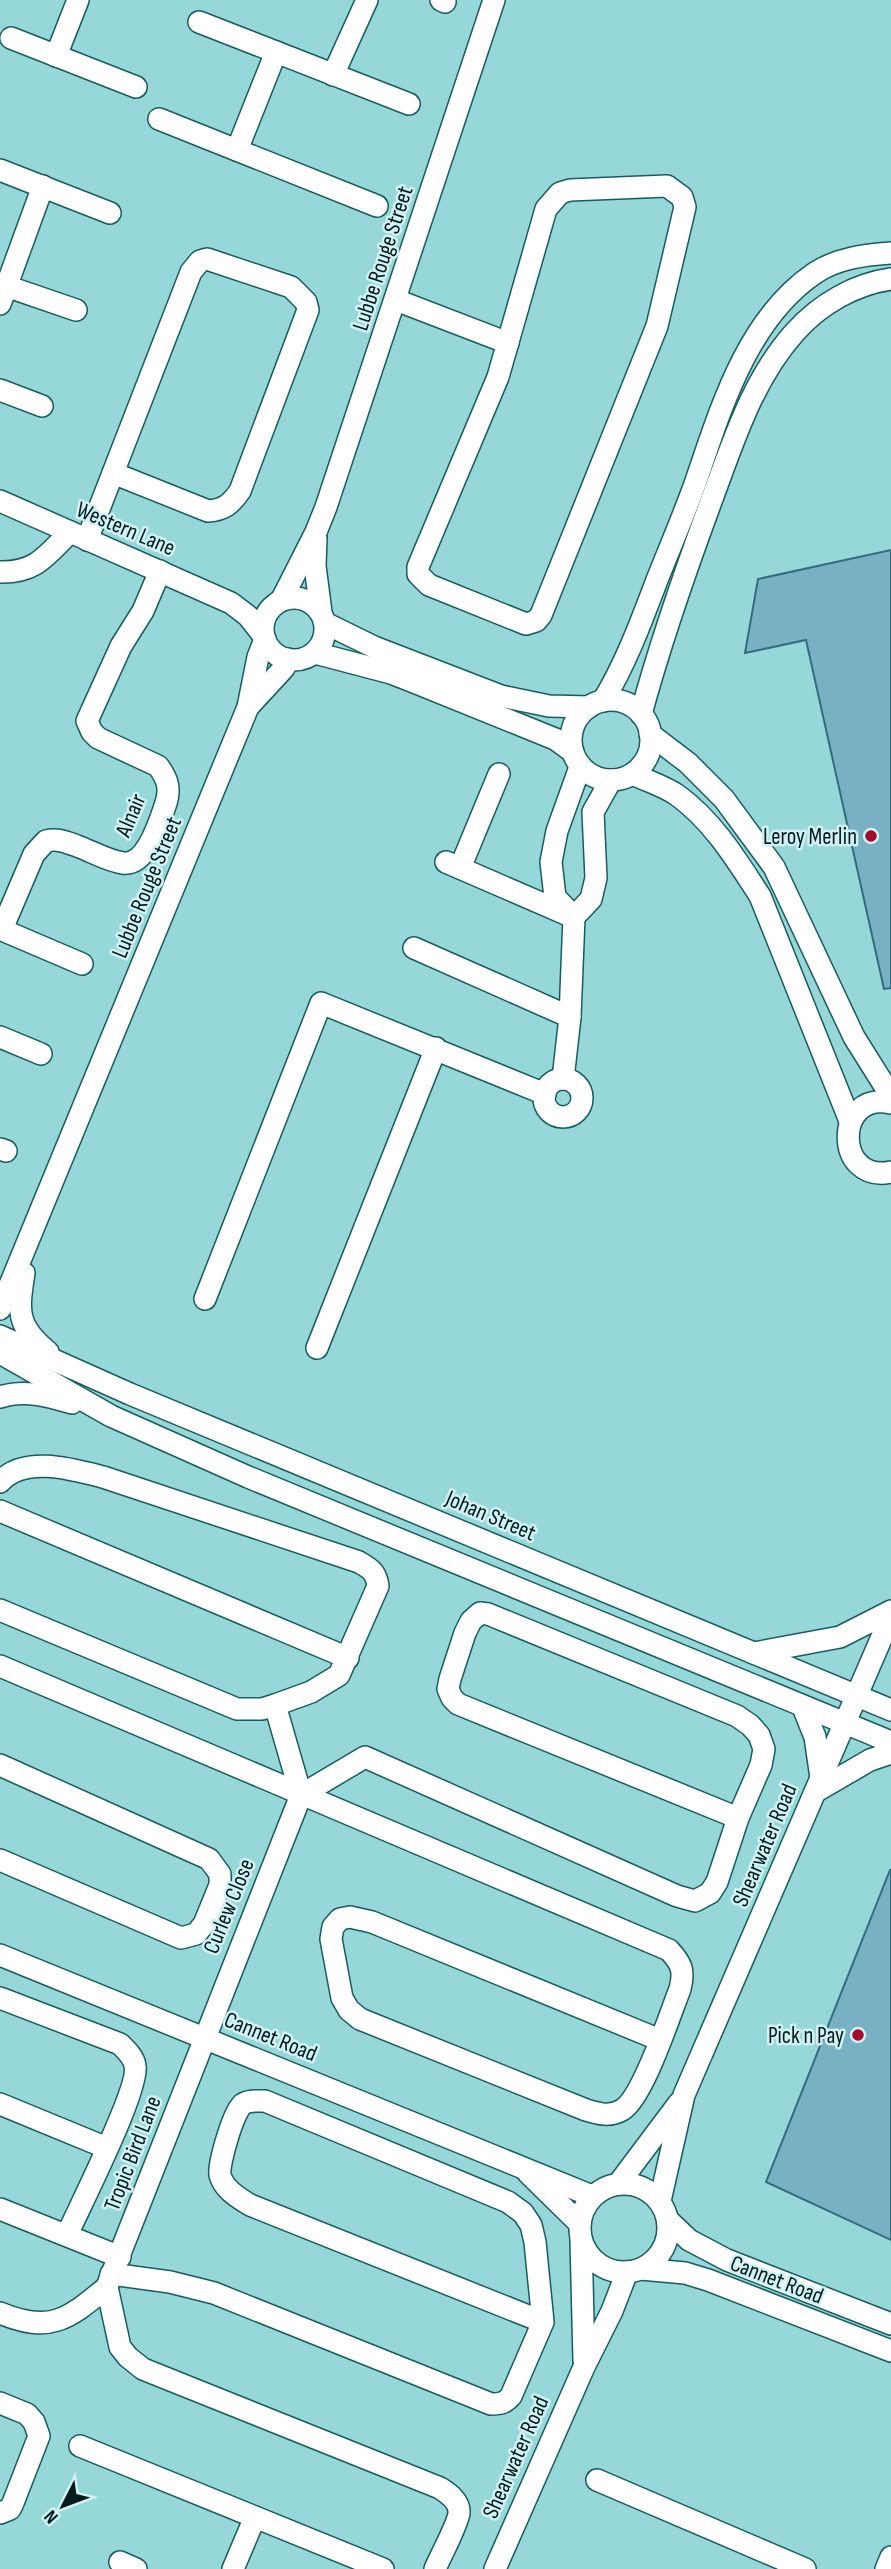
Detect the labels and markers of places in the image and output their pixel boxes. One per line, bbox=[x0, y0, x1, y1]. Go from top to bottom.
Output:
place label: Leroy Merlin bbox=[763, 823, 857, 851]
marker: Leroy Merlin bbox=[863, 828, 879, 844]
place label: Pick n Pay bbox=[768, 2022, 844, 2050]
marker: Pick n Pay bbox=[850, 2027, 866, 2043]

